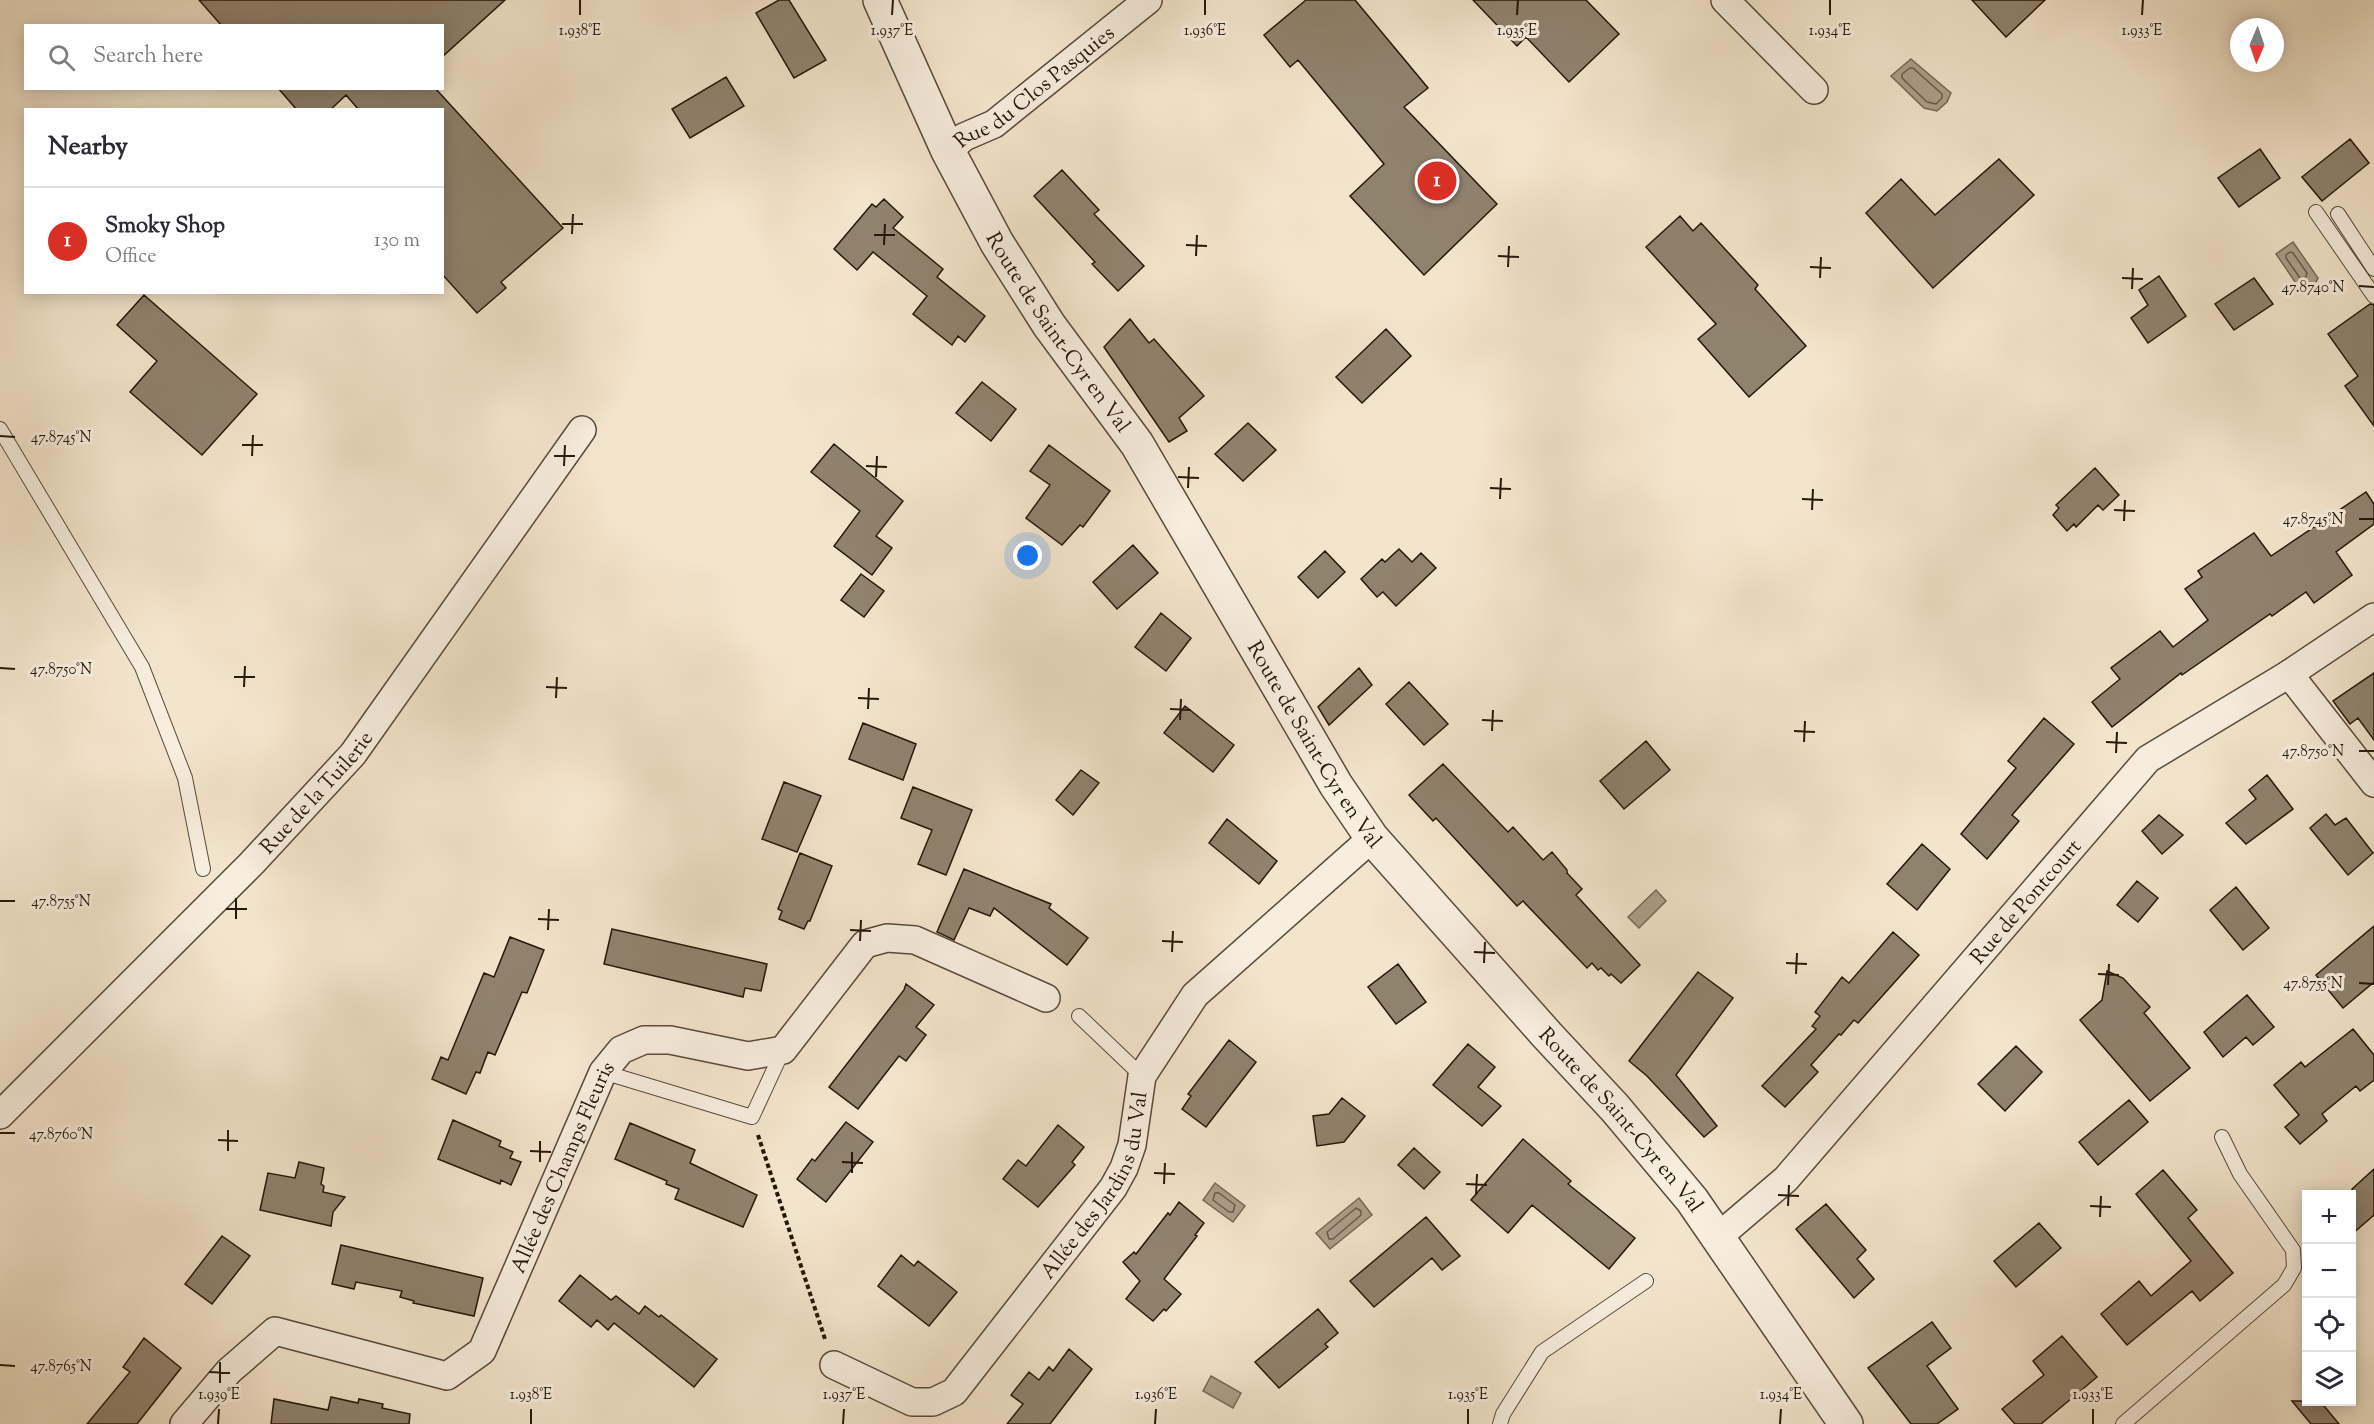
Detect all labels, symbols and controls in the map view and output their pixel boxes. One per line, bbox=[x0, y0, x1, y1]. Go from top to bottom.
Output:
north arrow bbox=[2230, 18, 2284, 72]
street label: Rue du Clos Pasquies bbox=[948, 19, 1122, 156]
text: 1.938°E bbox=[559, 21, 601, 42]
text: 1.937°E bbox=[871, 21, 913, 42]
text: 1.936°E bbox=[1184, 21, 1226, 42]
text: 1.935°E bbox=[1497, 21, 1537, 42]
text: 1.934°E bbox=[1809, 21, 1851, 42]
text: 1.933°E bbox=[2122, 21, 2162, 42]
search box bbox=[24, 24, 444, 90]
icon: search bbox=[45, 41, 78, 74]
text: Search here bbox=[93, 41, 203, 73]
text: Nearby bbox=[48, 129, 128, 166]
pin: 1 bbox=[1418, 158, 1456, 204]
text: Smoky Shop bbox=[105, 211, 225, 243]
text: 1 bbox=[64, 227, 71, 256]
text: 130 m bbox=[374, 227, 420, 256]
street label: Route de Saint-Cyr en Val bbox=[977, 227, 1137, 440]
text: Office bbox=[105, 243, 157, 272]
text: 47.8740°N bbox=[2281, 278, 2345, 299]
text: 47.8745°N bbox=[31, 428, 91, 449]
text: 47.8745°N bbox=[2283, 510, 2343, 531]
your location bbox=[1013, 541, 1042, 570]
street label: Route de Saint-Cyr en Val bbox=[1238, 636, 1388, 856]
text: 47.8750°N bbox=[30, 660, 92, 681]
street label: Rue de la Tuilerie bbox=[254, 726, 382, 862]
text: 47.8750°N bbox=[2282, 742, 2344, 763]
street label: Rue de Pontcourt bbox=[1964, 833, 2089, 972]
text: 47.8755°N bbox=[31, 892, 91, 913]
text: 47.8755°N bbox=[2283, 974, 2343, 995]
street label: Route de Saint-Cyr en Val bbox=[1530, 1022, 1709, 1219]
street label: Allée des Champs Fleuris bbox=[504, 1055, 623, 1279]
street label: Allée des Jardins du Val bbox=[1034, 1090, 1157, 1286]
text: 47.8760°N bbox=[29, 1125, 93, 1146]
map controls bbox=[2302, 1190, 2356, 1406]
button: + bbox=[2302, 1190, 2356, 1244]
button: − bbox=[2302, 1244, 2356, 1298]
button: locate bbox=[2302, 1298, 2356, 1352]
button: layers bbox=[2302, 1352, 2356, 1406]
text: 47.8765°N bbox=[30, 1357, 92, 1378]
text: 1.939°E bbox=[198, 1385, 240, 1406]
text: 1.938°E bbox=[510, 1385, 552, 1406]
text: 1.937°E bbox=[823, 1385, 865, 1406]
text: 1.936°E bbox=[1135, 1385, 1177, 1406]
text: 1.935°E bbox=[1448, 1385, 1488, 1406]
text: 1.934°E bbox=[1760, 1385, 1802, 1406]
text: 1.933°E bbox=[2073, 1385, 2113, 1406]

